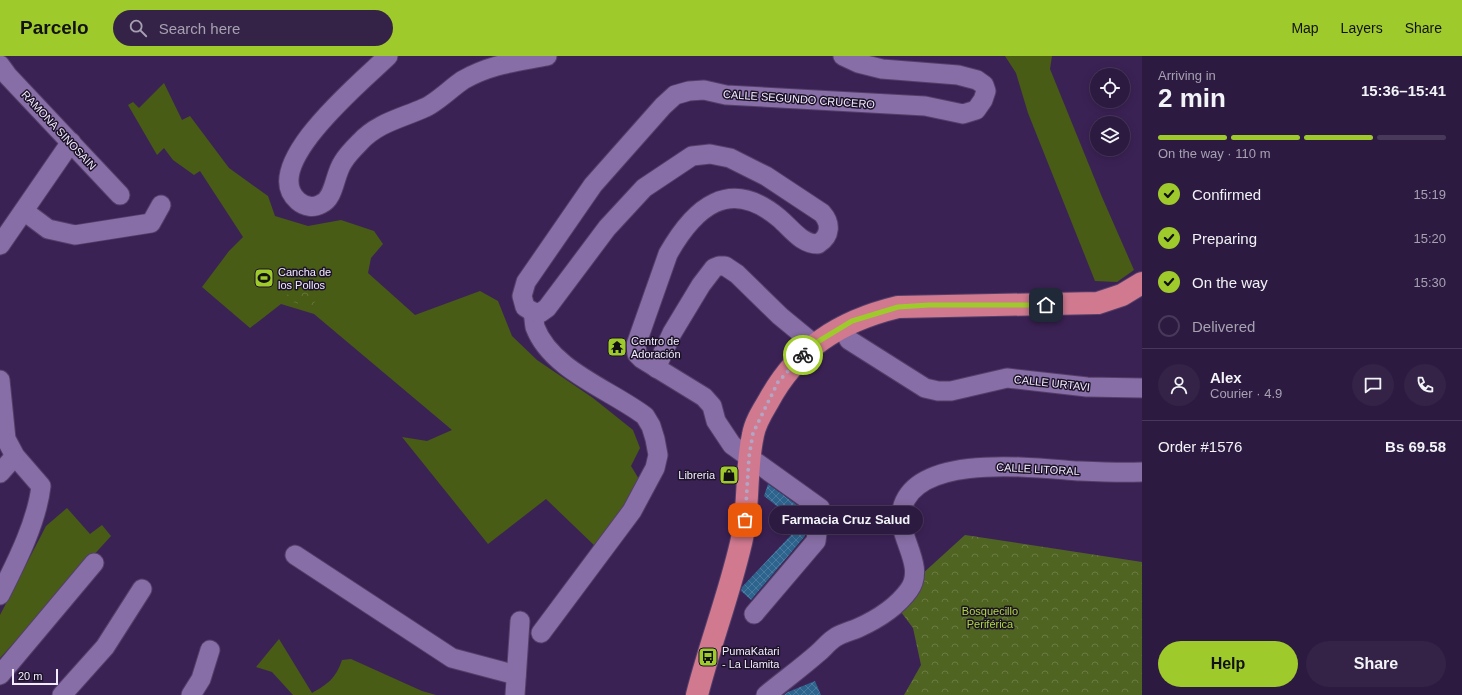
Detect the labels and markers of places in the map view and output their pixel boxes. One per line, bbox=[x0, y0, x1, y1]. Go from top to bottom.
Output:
place label: Cancha de los Pollos bbox=[278, 266, 331, 291]
sports icon: Cancha de los Pollos bbox=[253, 267, 275, 289]
pin bbox=[1029, 288, 1063, 322]
place label: Centro de Adoración bbox=[631, 335, 681, 360]
temple icon: Centro de Adoración bbox=[606, 336, 628, 358]
shop icon: Libreria bbox=[718, 464, 740, 486]
place label: Libreria bbox=[678, 469, 716, 481]
pin bbox=[728, 503, 762, 537]
callout: Farmacia Cruz Salud bbox=[769, 506, 923, 534]
place label: PumaKatari - La Llamita bbox=[722, 645, 780, 670]
bus stop icon: PumaKatari - La Llamita bbox=[697, 646, 719, 668]

